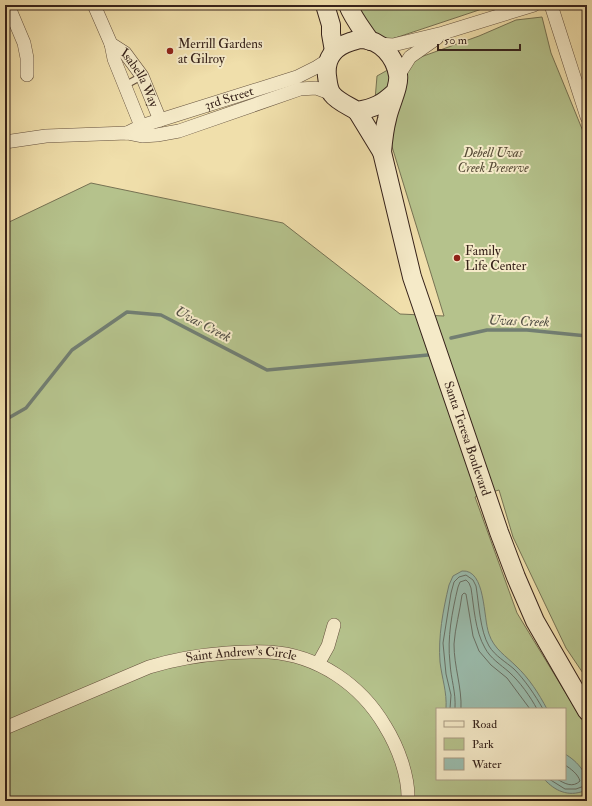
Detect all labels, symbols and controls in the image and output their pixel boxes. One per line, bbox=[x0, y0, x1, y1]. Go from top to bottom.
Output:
scale bar bbox=[438, 26, 520, 52]
text: 50 m bbox=[444, 33, 468, 48]
place label: Merrill Gardens at Gilroy bbox=[178, 36, 263, 68]
street label: Isabella Way bbox=[118, 45, 162, 110]
marker: Merrill Gardens at Gilroy bbox=[165, 46, 175, 56]
street label: 3rd Street bbox=[203, 83, 255, 113]
park label: Debell Uvas Creek Preserve bbox=[457, 145, 529, 176]
place label: Family Life Center bbox=[465, 243, 526, 274]
marker: Family Life Center bbox=[452, 253, 462, 263]
water label: Uvas Creek bbox=[172, 302, 234, 346]
water label: Uvas Creek bbox=[488, 311, 550, 331]
street label: Santa Teresa Boulevard bbox=[440, 379, 494, 499]
street label: Saint Andrew's Circle bbox=[184, 644, 299, 666]
legend bbox=[436, 708, 566, 780]
text: Road bbox=[472, 717, 497, 732]
text: Park bbox=[472, 737, 494, 752]
text: Water bbox=[471, 757, 502, 772]

